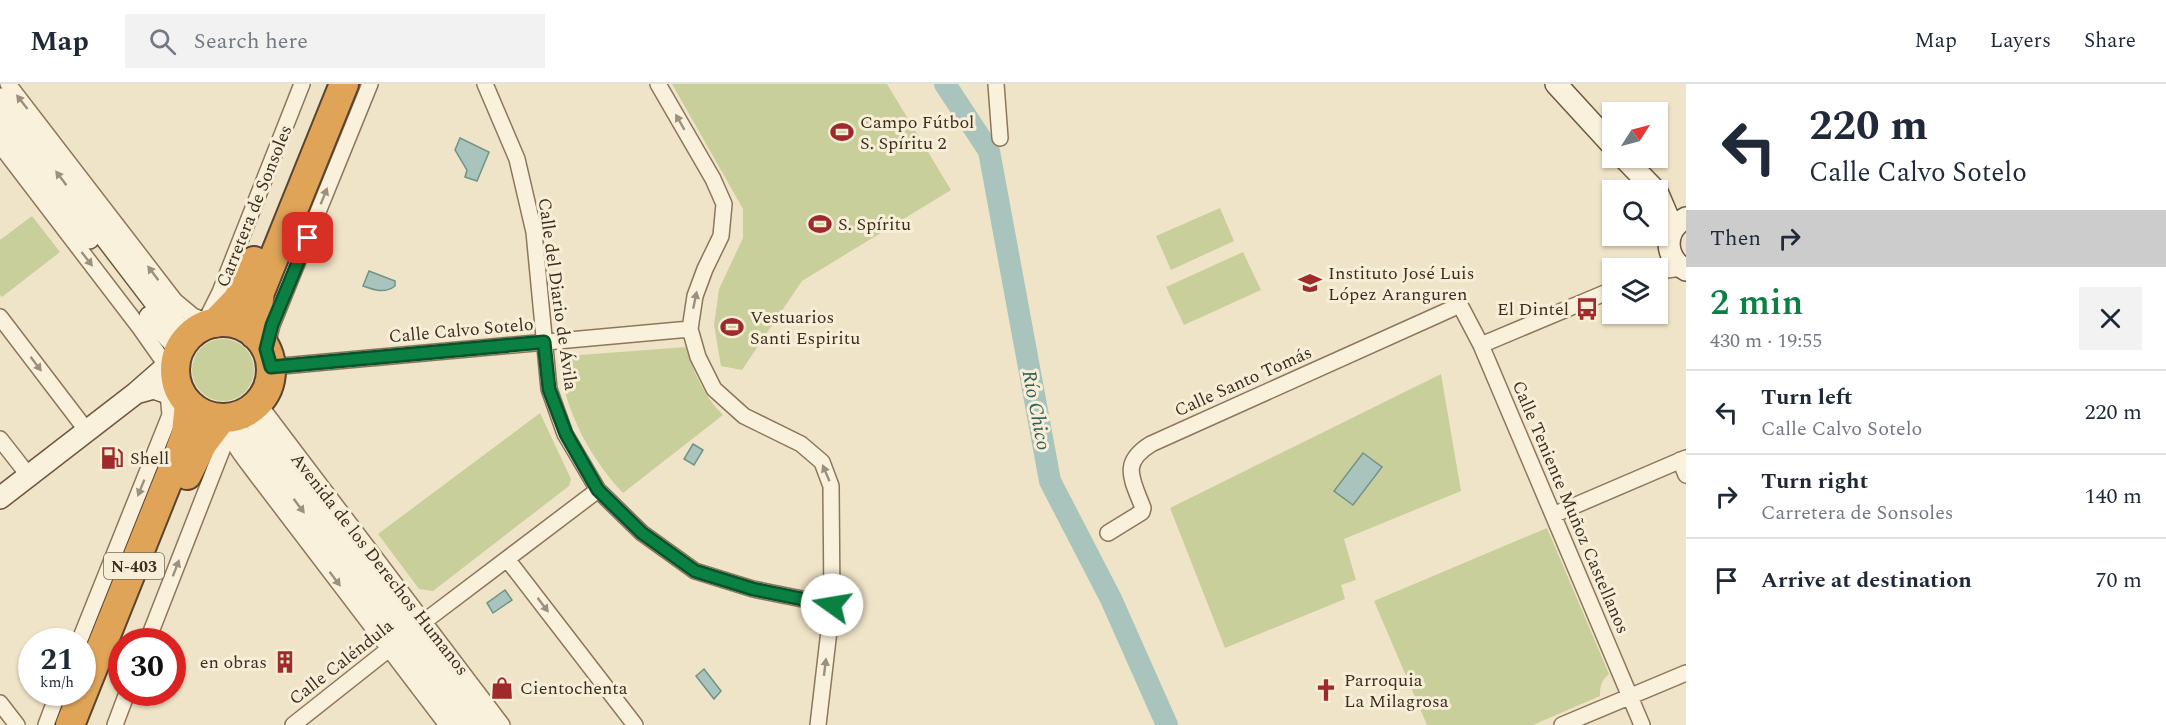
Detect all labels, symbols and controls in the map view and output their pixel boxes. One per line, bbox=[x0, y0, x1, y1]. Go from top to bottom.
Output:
search box bbox=[125, 14, 545, 68]
text: Map bbox=[30, 20, 89, 63]
icon: search bbox=[146, 25, 179, 58]
text: Search here bbox=[194, 25, 308, 58]
text: Map bbox=[1915, 25, 1957, 57]
text: Layers bbox=[1990, 25, 2051, 57]
text: Share bbox=[2084, 25, 2136, 57]
one-way arrow bbox=[16, 94, 28, 110]
text: 220 m bbox=[1809, 95, 1928, 158]
north arrow bbox=[1602, 102, 1668, 168]
map controls bbox=[1602, 102, 1668, 324]
icon: left bbox=[1710, 108, 1788, 186]
place label: Campo Fútbol S. Spíritu 2 bbox=[860, 109, 974, 157]
one-way arrow bbox=[675, 113, 685, 130]
sports icon: Campo Fútbol S. Spíritu 2 bbox=[829, 119, 855, 145]
street label: Carretera de Sonsoles bbox=[209, 121, 299, 292]
text: Calle Calvo Sotelo bbox=[1809, 152, 2027, 194]
one-way arrow bbox=[54, 170, 67, 186]
button: search bbox=[1602, 180, 1668, 246]
one-way arrow bbox=[320, 187, 330, 205]
street label: Calle del Diario de Ávila bbox=[531, 196, 584, 392]
sports icon: S. Spíritu bbox=[807, 211, 833, 237]
place label: S. Spíritu bbox=[838, 211, 911, 238]
pin bbox=[282, 212, 333, 263]
icon: arrive bbox=[291, 221, 324, 254]
text: Then bbox=[1710, 222, 1761, 255]
icon: right bbox=[1773, 222, 1806, 255]
one-way arrow bbox=[80, 251, 92, 266]
button: layers bbox=[1602, 258, 1668, 324]
place label: Instituto José Luis López Aranguren bbox=[1328, 260, 1474, 308]
one-way arrow bbox=[148, 266, 160, 281]
school or university icon: Instituto José Luis López Aranguren bbox=[1297, 270, 1323, 296]
text: 2 min bbox=[1710, 276, 1803, 331]
button: close bbox=[2079, 287, 2142, 350]
one-way arrow bbox=[691, 291, 700, 310]
place label: El Dintel bbox=[1497, 296, 1569, 323]
bus stop icon: El Dintel bbox=[1574, 296, 1600, 322]
place label: Vestuarios Santi Espiritu bbox=[750, 304, 860, 352]
street label: Calle Calvo Sotelo bbox=[388, 311, 535, 350]
sports icon: Vestuarios Santi Espiritu bbox=[719, 314, 745, 340]
text: 430 m · 19:55 bbox=[1710, 326, 1822, 356]
street label: Calle Santo Tomás bbox=[1170, 339, 1316, 424]
one-way arrow bbox=[29, 356, 42, 372]
water label: Río Chico bbox=[1014, 367, 1058, 453]
street label: Calle Teniente Muñoz Castellanos bbox=[1505, 376, 1636, 638]
text: Turn left bbox=[1761, 381, 1853, 414]
icon: left bbox=[1710, 396, 1743, 429]
text: 220 m bbox=[2085, 396, 2142, 429]
text: Calle Calvo Sotelo bbox=[1761, 414, 1922, 444]
fuel station icon: Shell bbox=[99, 445, 125, 471]
place label: Shell bbox=[130, 445, 169, 472]
street label: Avenida de los Derechos Humanos bbox=[284, 447, 475, 682]
one-way arrow bbox=[821, 464, 831, 482]
text: Turn right bbox=[1761, 465, 1868, 498]
one-way arrow bbox=[135, 479, 145, 497]
icon: right bbox=[1710, 480, 1743, 513]
text: 140 m bbox=[2085, 480, 2142, 513]
one-way arrow bbox=[293, 498, 306, 514]
text: Carretera de Sonsoles bbox=[1761, 498, 1954, 528]
road number: N-403 bbox=[104, 553, 164, 579]
one-way arrow bbox=[171, 559, 181, 577]
icon: arrive bbox=[1710, 564, 1743, 597]
text: Arrive at destination bbox=[1761, 564, 1972, 597]
text: 70 m bbox=[2096, 564, 2142, 597]
one-way arrow bbox=[329, 570, 341, 586]
position arrow bbox=[800, 573, 864, 637]
one-way arrow bbox=[537, 597, 549, 613]
street label: Calle Caléndula bbox=[283, 613, 399, 712]
speed limit sign: 30 bbox=[108, 628, 186, 706]
text: 21 bbox=[40, 637, 74, 683]
place label: en obras bbox=[200, 649, 267, 676]
building icon: en obras bbox=[272, 649, 298, 675]
one-way arrow bbox=[820, 657, 829, 676]
place label: Parroquia La Milagrosa bbox=[1344, 667, 1449, 715]
text: km/h bbox=[40, 671, 74, 694]
shop icon: Cientochenta bbox=[489, 675, 515, 701]
place label: Cientochenta bbox=[520, 675, 628, 702]
church icon: Parroquia La Milagrosa bbox=[1313, 677, 1339, 703]

